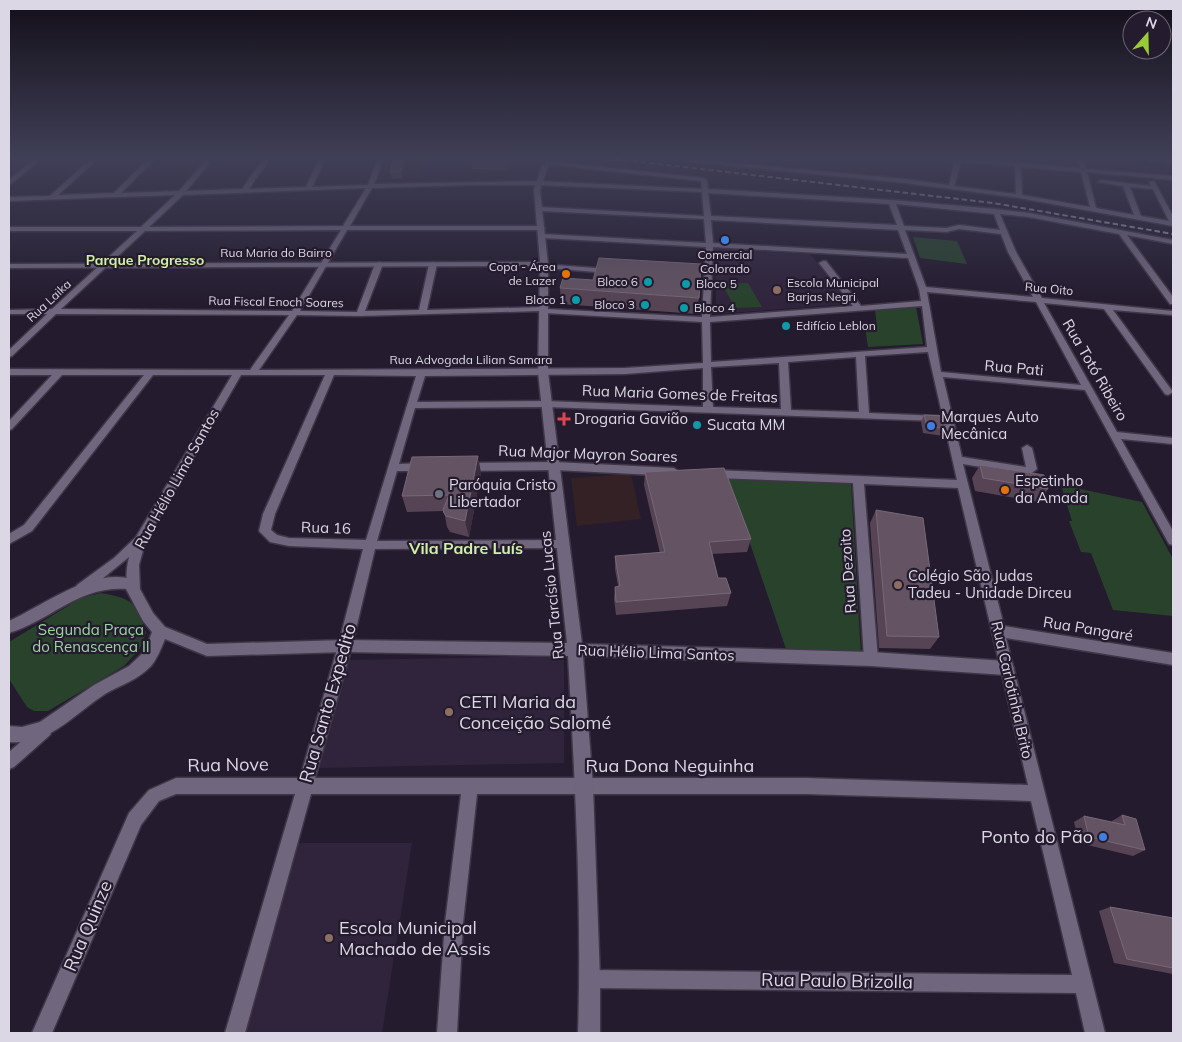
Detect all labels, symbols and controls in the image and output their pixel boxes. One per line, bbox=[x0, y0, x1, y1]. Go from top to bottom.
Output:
north arrow bbox=[1122, 10, 1172, 60]
text: N bbox=[1143, 13, 1159, 33]
marker: Comercial Colorado bbox=[719, 234, 731, 246]
street label: Rua Maria do Bairro bbox=[220, 245, 332, 260]
place label: Comercial Colorado bbox=[698, 247, 752, 276]
district label: Parque Progresso bbox=[86, 251, 204, 269]
place label: Copa - Área de Lazer bbox=[489, 259, 557, 288]
marker: Copa - Área de Lazer bbox=[560, 268, 572, 280]
place label: Bloco 6 bbox=[597, 274, 638, 289]
place label: Escola Municipal Barjas Negri bbox=[787, 275, 879, 304]
street label: Rua Laika bbox=[23, 276, 74, 325]
marker: Bloco 6 bbox=[642, 276, 654, 288]
place label: Bloco 5 bbox=[696, 276, 737, 291]
marker: Bloco 5 bbox=[680, 278, 692, 290]
street label: Rua Oito bbox=[1024, 279, 1074, 298]
marker: Escola Municipal Barjas Negri bbox=[771, 284, 783, 296]
place label: Bloco 1 bbox=[525, 292, 566, 307]
street label: Rua Fiscal Enoch Soares bbox=[208, 293, 344, 310]
marker: Bloco 1 bbox=[570, 294, 582, 306]
place label: Bloco 3 bbox=[594, 297, 635, 312]
marker: Bloco 3 bbox=[639, 299, 651, 311]
place label: Bloco 4 bbox=[694, 300, 735, 315]
marker: Bloco 4 bbox=[678, 302, 690, 314]
street label: Rua Totó Ribeiro bbox=[1059, 315, 1132, 424]
place label: Edifício Leblon bbox=[796, 318, 876, 333]
marker: Edifício Leblon bbox=[780, 320, 792, 332]
street label: Rua Advogada Lilian Samara bbox=[389, 352, 553, 367]
street label: Rua Pati bbox=[984, 355, 1044, 380]
street label: Rua Maria Gomes de Freitas bbox=[582, 381, 778, 406]
street label: Rua Hélio Lima Santos bbox=[130, 405, 223, 552]
place label: Marques Auto Mecânica bbox=[941, 407, 1039, 443]
place label: Drogaria Gavião bbox=[574, 409, 688, 428]
marker: Drogaria Gavião bbox=[558, 413, 570, 425]
place label: Sucata MM bbox=[707, 415, 785, 434]
marker: Sucata MM bbox=[691, 419, 703, 431]
marker: Marques Auto Mecânica bbox=[925, 420, 937, 432]
street label: Rua Major Mayron Soares bbox=[498, 441, 678, 466]
place label: Espetinho da Amada bbox=[1015, 471, 1088, 507]
place label: Paróquia Cristo Libertador bbox=[449, 475, 556, 511]
marker: Espetinho da Amada bbox=[999, 484, 1011, 496]
marker: Paróquia Cristo Libertador bbox=[433, 488, 445, 500]
street label: Rua 16 bbox=[301, 517, 351, 538]
street label: Rua Dezoito bbox=[835, 528, 860, 614]
street label: Rua Tarcísio Lucas bbox=[535, 530, 568, 660]
district label: Vila Padre Luís bbox=[408, 538, 523, 558]
place label: Colégio São Judas Tadeu - Unidade Dirceu bbox=[908, 566, 1072, 602]
marker: Colégio São Judas Tadeu - Unidade Dirceu bbox=[892, 579, 904, 591]
street label: Rua Pangaré bbox=[1042, 612, 1134, 645]
street label: Rua Carlotinha Brito bbox=[987, 619, 1038, 761]
park label: Segunda Praça do Renascença II bbox=[32, 620, 150, 656]
street label: Rua Santo Expedito bbox=[294, 621, 361, 785]
street label: Rua Hélio Lima Santos bbox=[577, 640, 735, 665]
place label: CETI Maria da Conceição Salomé bbox=[459, 690, 611, 734]
marker: CETI Maria da Conceição Salomé bbox=[443, 706, 455, 718]
street label: Rua Nove bbox=[187, 752, 269, 777]
street label: Rua Dona Neguinha bbox=[586, 754, 754, 777]
place label: Ponto do Pão bbox=[981, 825, 1093, 848]
marker: Ponto do Pão bbox=[1097, 831, 1109, 843]
street label: Rua Quinze bbox=[58, 877, 117, 975]
place label: Escola Municipal Machado de Assis bbox=[339, 916, 491, 960]
marker: Escola Municipal Machado de Assis bbox=[323, 932, 335, 944]
street label: Rua Paulo Brizolla bbox=[761, 968, 913, 993]

